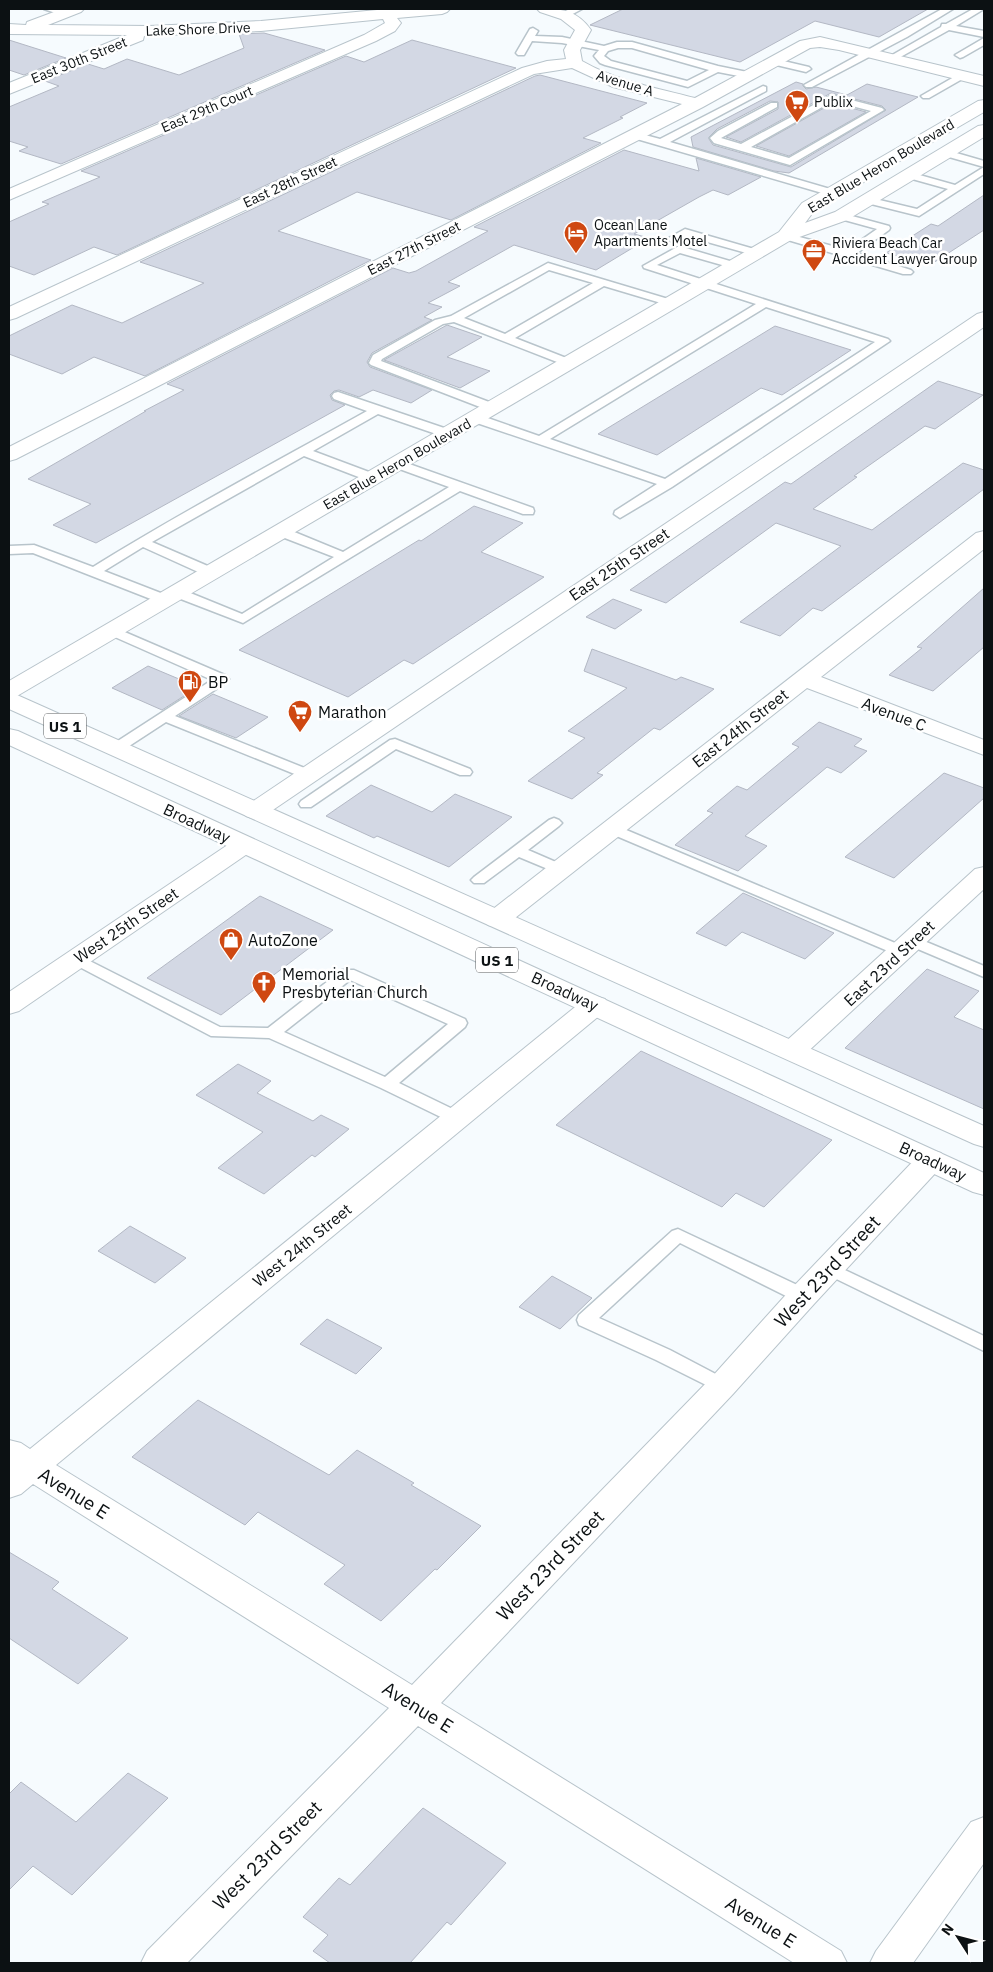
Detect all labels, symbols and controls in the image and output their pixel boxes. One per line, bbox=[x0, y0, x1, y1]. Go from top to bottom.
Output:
street label: Lake Shore Drive bbox=[145, 18, 251, 40]
street label: East 30th Street bbox=[28, 33, 130, 87]
street label: Avenue A bbox=[594, 66, 656, 100]
street label: East 29th Court bbox=[158, 82, 256, 136]
supermarket icon: Publix bbox=[784, 89, 810, 123]
place label: Publix bbox=[814, 93, 853, 111]
street label: East Blue Heron Boulevard bbox=[804, 115, 958, 217]
street label: East 28th Street bbox=[240, 152, 340, 212]
place label: Ocean Lane Apartments Motel bbox=[594, 216, 707, 250]
street label: East 27th Street bbox=[364, 217, 464, 279]
hotel icon: Ocean Lane Apartments Motel bbox=[563, 220, 589, 254]
place label: Riviera Beach Car Accident Lawyer Group bbox=[832, 234, 977, 268]
office icon: Riviera Beach Car Accident Lawyer Group bbox=[801, 238, 827, 272]
street label: East Blue Heron Boulevard bbox=[320, 414, 474, 514]
street label: East 25th Street bbox=[565, 523, 673, 605]
fuel station icon: BP bbox=[177, 669, 203, 703]
place label: BP bbox=[208, 672, 228, 692]
street label: East 24th Street bbox=[688, 684, 792, 772]
street label: Avenue C bbox=[859, 693, 929, 735]
supermarket icon: Marathon bbox=[287, 699, 313, 733]
place label: Marathon bbox=[318, 702, 387, 722]
road number: US 1 bbox=[44, 714, 86, 738]
street label: Broadway bbox=[160, 799, 234, 847]
street label: West 25th Street bbox=[70, 883, 182, 967]
street label: East 23rd Street bbox=[839, 916, 939, 1010]
shop icon: AutoZone bbox=[218, 927, 244, 961]
place label: AutoZone bbox=[248, 930, 318, 950]
road number: US 1 bbox=[476, 948, 518, 972]
place label: Memorial Presbyterian Church bbox=[282, 964, 428, 1002]
street label: Broadway bbox=[528, 967, 602, 1015]
church icon: Memorial Presbyterian Church bbox=[251, 970, 277, 1004]
street label: Broadway bbox=[896, 1137, 970, 1185]
street label: West 24th Street bbox=[249, 1199, 355, 1291]
street label: West 23rd Street bbox=[769, 1210, 885, 1332]
street label: Avenue E bbox=[34, 1462, 114, 1524]
street label: West 23rd Street bbox=[491, 1505, 609, 1625]
street label: Avenue E bbox=[378, 1676, 458, 1738]
street label: West 23rd Street bbox=[207, 1795, 327, 1915]
street label: Avenue E bbox=[721, 1891, 801, 1953]
north arrow bbox=[933, 1912, 983, 1962]
text: N bbox=[937, 1920, 958, 1939]

